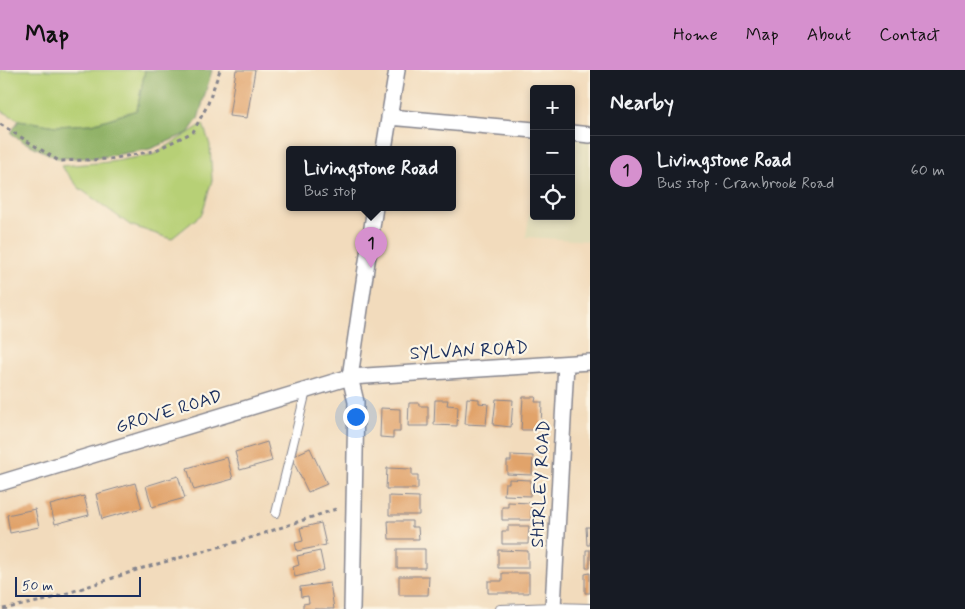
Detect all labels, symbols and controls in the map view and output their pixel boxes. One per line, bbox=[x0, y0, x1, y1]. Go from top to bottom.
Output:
text: Map bbox=[25, 20, 69, 51]
text: Home bbox=[673, 23, 718, 47]
text: Map bbox=[746, 23, 779, 47]
text: About bbox=[807, 23, 851, 47]
text: Contact bbox=[879, 23, 940, 47]
map controls bbox=[530, 85, 575, 220]
button: + bbox=[530, 85, 575, 130]
text: Nearby bbox=[610, 89, 674, 117]
button: − bbox=[530, 130, 575, 175]
popup bbox=[286, 146, 456, 211]
text: Livingstone Road bbox=[657, 148, 791, 173]
text: Livingstone Road bbox=[304, 156, 438, 181]
text: 1 bbox=[622, 160, 630, 181]
text: 60 m bbox=[911, 160, 945, 181]
text: Bus stop · Cranbrook Road bbox=[657, 173, 834, 194]
button: locate bbox=[530, 175, 575, 220]
text: Bus stop bbox=[304, 181, 357, 202]
pin: 1 bbox=[355, 227, 387, 268]
street label: SYLVAN ROAD bbox=[409, 336, 529, 366]
street label: GROVE ROAD bbox=[113, 384, 225, 440]
your location bbox=[343, 404, 369, 430]
street label: SHIRLEY ROAD bbox=[526, 420, 556, 548]
scale bar bbox=[15, 574, 141, 597]
text: 50 m bbox=[22, 577, 53, 595]

